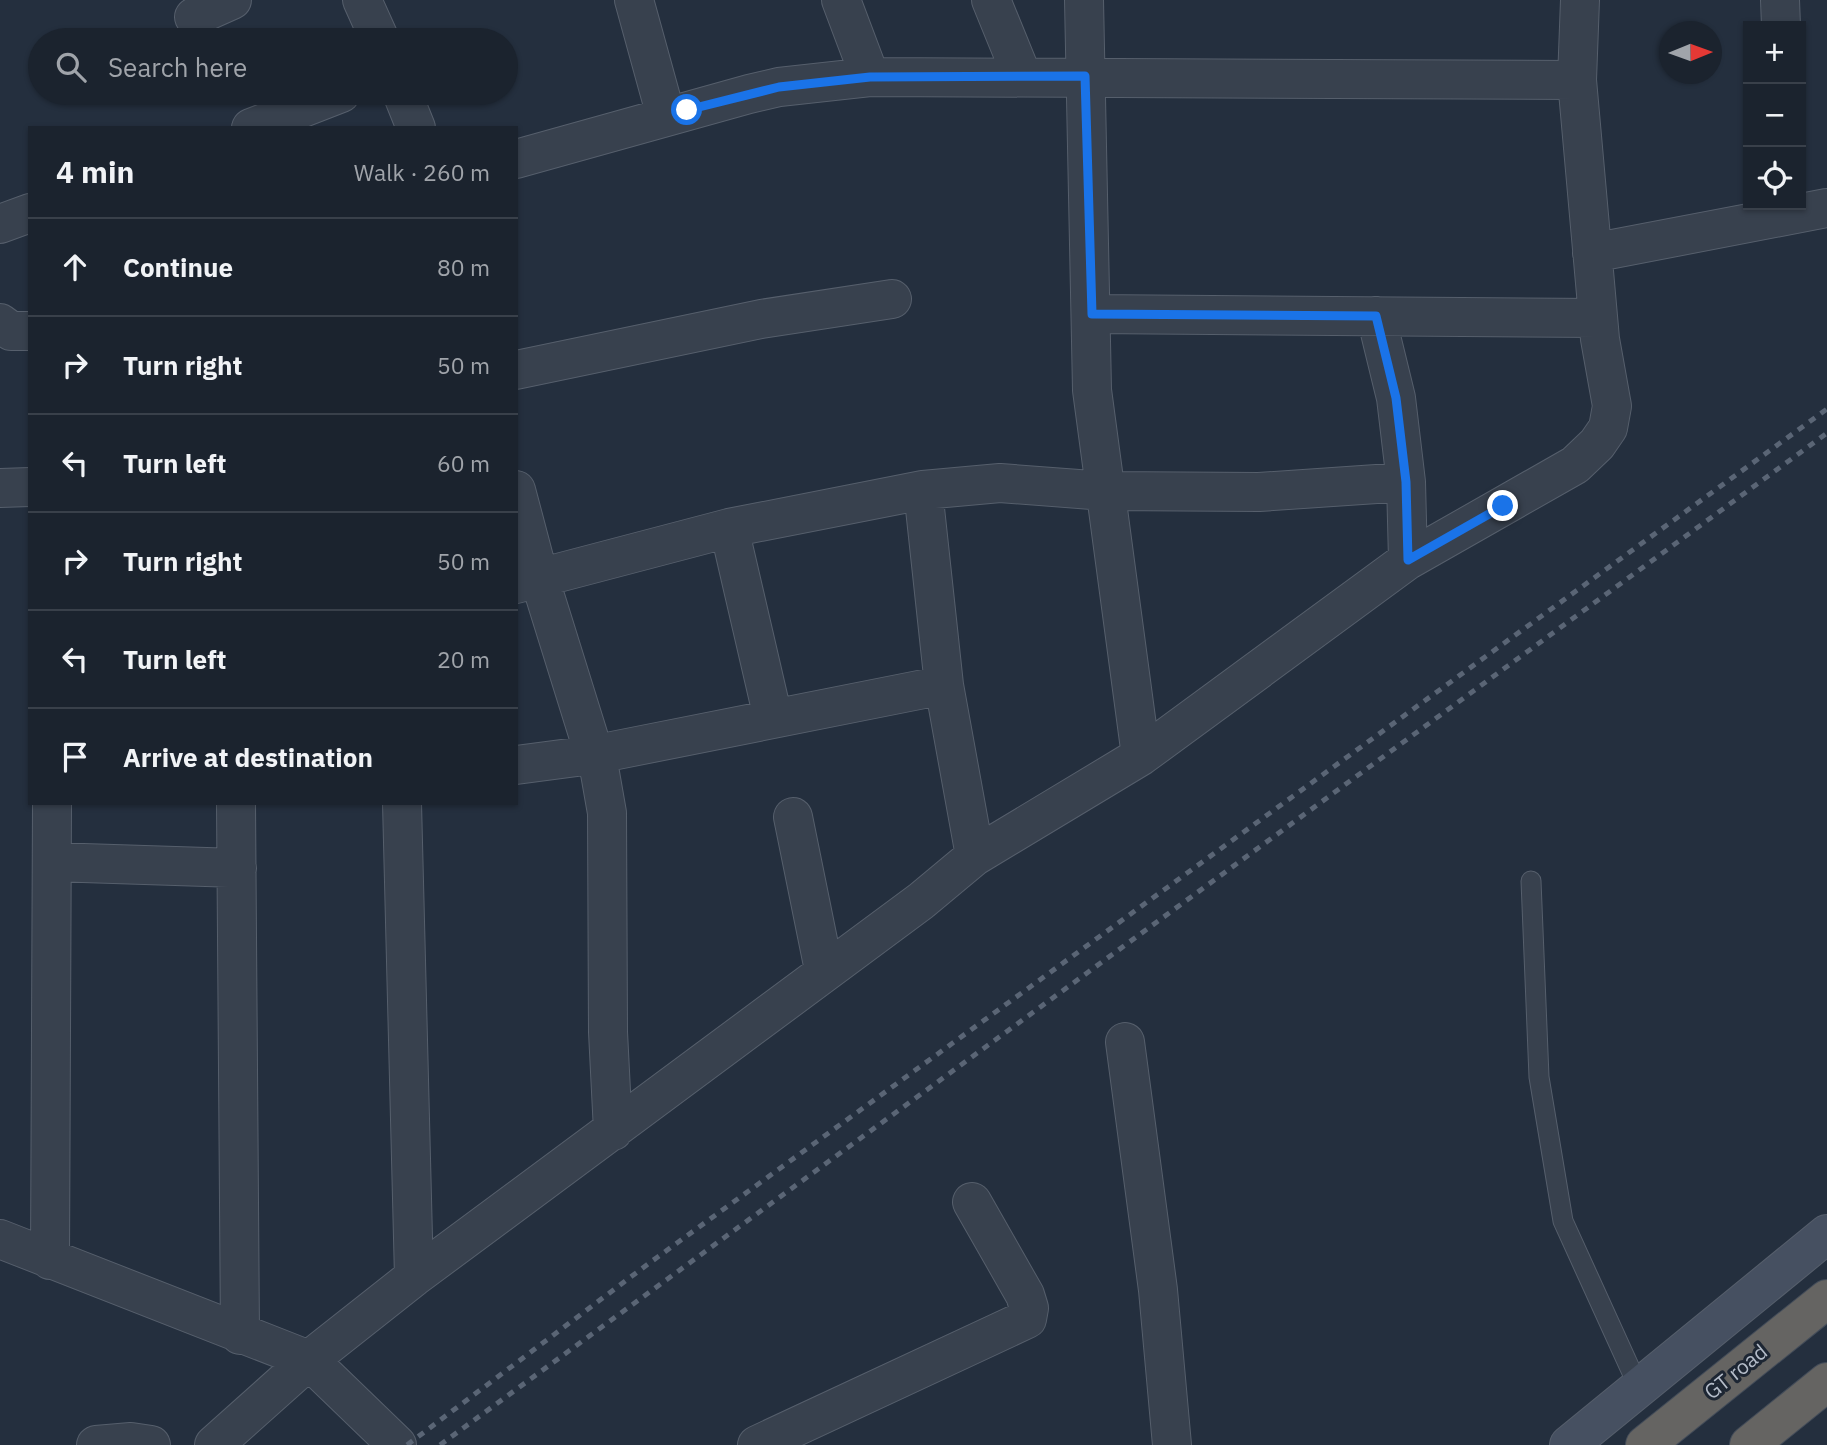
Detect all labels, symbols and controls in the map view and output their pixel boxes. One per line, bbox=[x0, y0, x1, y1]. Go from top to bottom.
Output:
north arrow bbox=[1659, 21, 1722, 84]
map controls bbox=[1743, 21, 1806, 210]
button: + bbox=[1743, 21, 1806, 84]
search box bbox=[28, 28, 518, 105]
icon: search bbox=[52, 48, 90, 86]
text: Search here bbox=[108, 50, 247, 84]
button: − bbox=[1743, 84, 1806, 147]
route start bbox=[671, 94, 702, 125]
button: locate bbox=[1743, 147, 1806, 210]
text: 4 min bbox=[56, 152, 134, 191]
text: Walk · 260 m bbox=[354, 157, 490, 187]
icon: ahead bbox=[56, 248, 94, 286]
text: Continue bbox=[123, 250, 233, 284]
text: 80 m bbox=[437, 252, 490, 282]
icon: right bbox=[56, 346, 94, 384]
text: Turn right bbox=[123, 348, 242, 382]
text: 50 m bbox=[437, 350, 490, 380]
icon: left bbox=[56, 444, 94, 482]
text: Turn left bbox=[123, 446, 226, 480]
text: 60 m bbox=[437, 448, 490, 478]
route end bbox=[1487, 490, 1518, 521]
icon: right bbox=[56, 542, 94, 580]
text: Turn right bbox=[123, 544, 242, 578]
text: 50 m bbox=[437, 546, 490, 576]
icon: left bbox=[56, 640, 94, 678]
text: Turn left bbox=[123, 642, 226, 676]
text: 20 m bbox=[437, 644, 490, 674]
icon: arrive bbox=[56, 738, 94, 776]
text: Arrive at destination bbox=[123, 740, 373, 774]
street label: GT road bbox=[1698, 1337, 1773, 1405]

